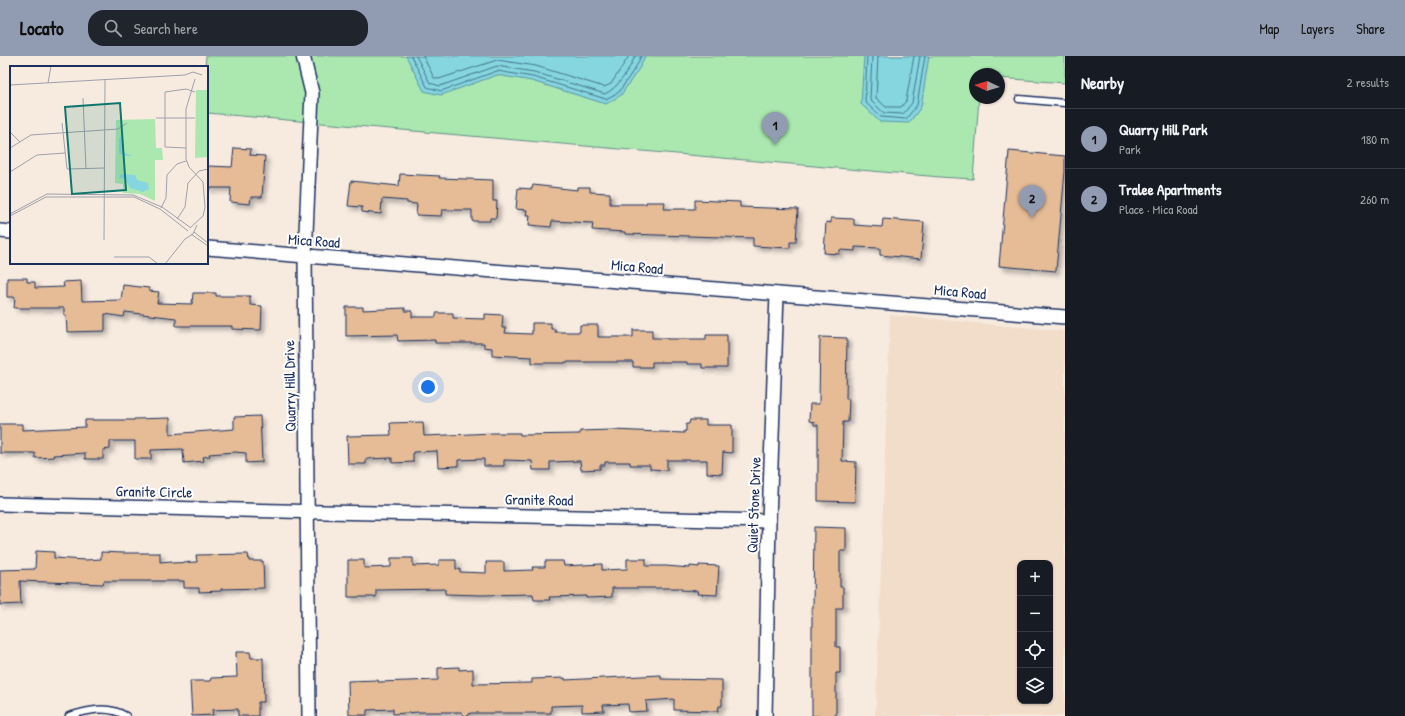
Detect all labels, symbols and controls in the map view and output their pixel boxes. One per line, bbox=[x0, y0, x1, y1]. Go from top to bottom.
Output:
search box bbox=[88, 10, 368, 46]
text: Locato bbox=[20, 15, 64, 41]
icon: search bbox=[102, 17, 124, 39]
text: Search here bbox=[134, 18, 198, 39]
text: Map bbox=[1259, 19, 1279, 38]
text: Layers bbox=[1301, 19, 1334, 38]
text: Share bbox=[1356, 19, 1385, 38]
inset map bbox=[10, 66, 208, 264]
north arrow bbox=[969, 68, 1005, 104]
text: Nearby bbox=[1081, 71, 1124, 94]
text: 2 results bbox=[1347, 73, 1389, 91]
pin: 1 bbox=[762, 112, 788, 145]
text: Quarry Hill Park bbox=[1119, 119, 1207, 140]
text: 1 bbox=[1092, 130, 1096, 148]
text: 180 m bbox=[1361, 130, 1389, 148]
text: Park bbox=[1119, 140, 1141, 158]
text: Tralee Apartments bbox=[1119, 179, 1222, 200]
pin: 2 bbox=[1019, 185, 1045, 218]
text: 2 bbox=[1091, 190, 1097, 208]
text: 260 m bbox=[1360, 190, 1389, 208]
text: Place · Mica Road bbox=[1119, 200, 1198, 218]
street label: Mica Road bbox=[287, 228, 341, 253]
street label: Mica Road bbox=[610, 254, 664, 279]
street label: Mica Road bbox=[933, 279, 987, 304]
street label: Quarry Hill Drive bbox=[278, 340, 301, 432]
your location bbox=[418, 377, 438, 397]
street label: Quiet Stone Drive bbox=[741, 456, 766, 553]
street label: Granite Circle bbox=[115, 480, 193, 503]
street label: Granite Road bbox=[505, 488, 573, 511]
map controls bbox=[1017, 560, 1053, 704]
button: + bbox=[1017, 560, 1053, 596]
button: − bbox=[1017, 596, 1053, 632]
button: locate bbox=[1017, 632, 1053, 668]
button: layers bbox=[1017, 668, 1053, 704]

